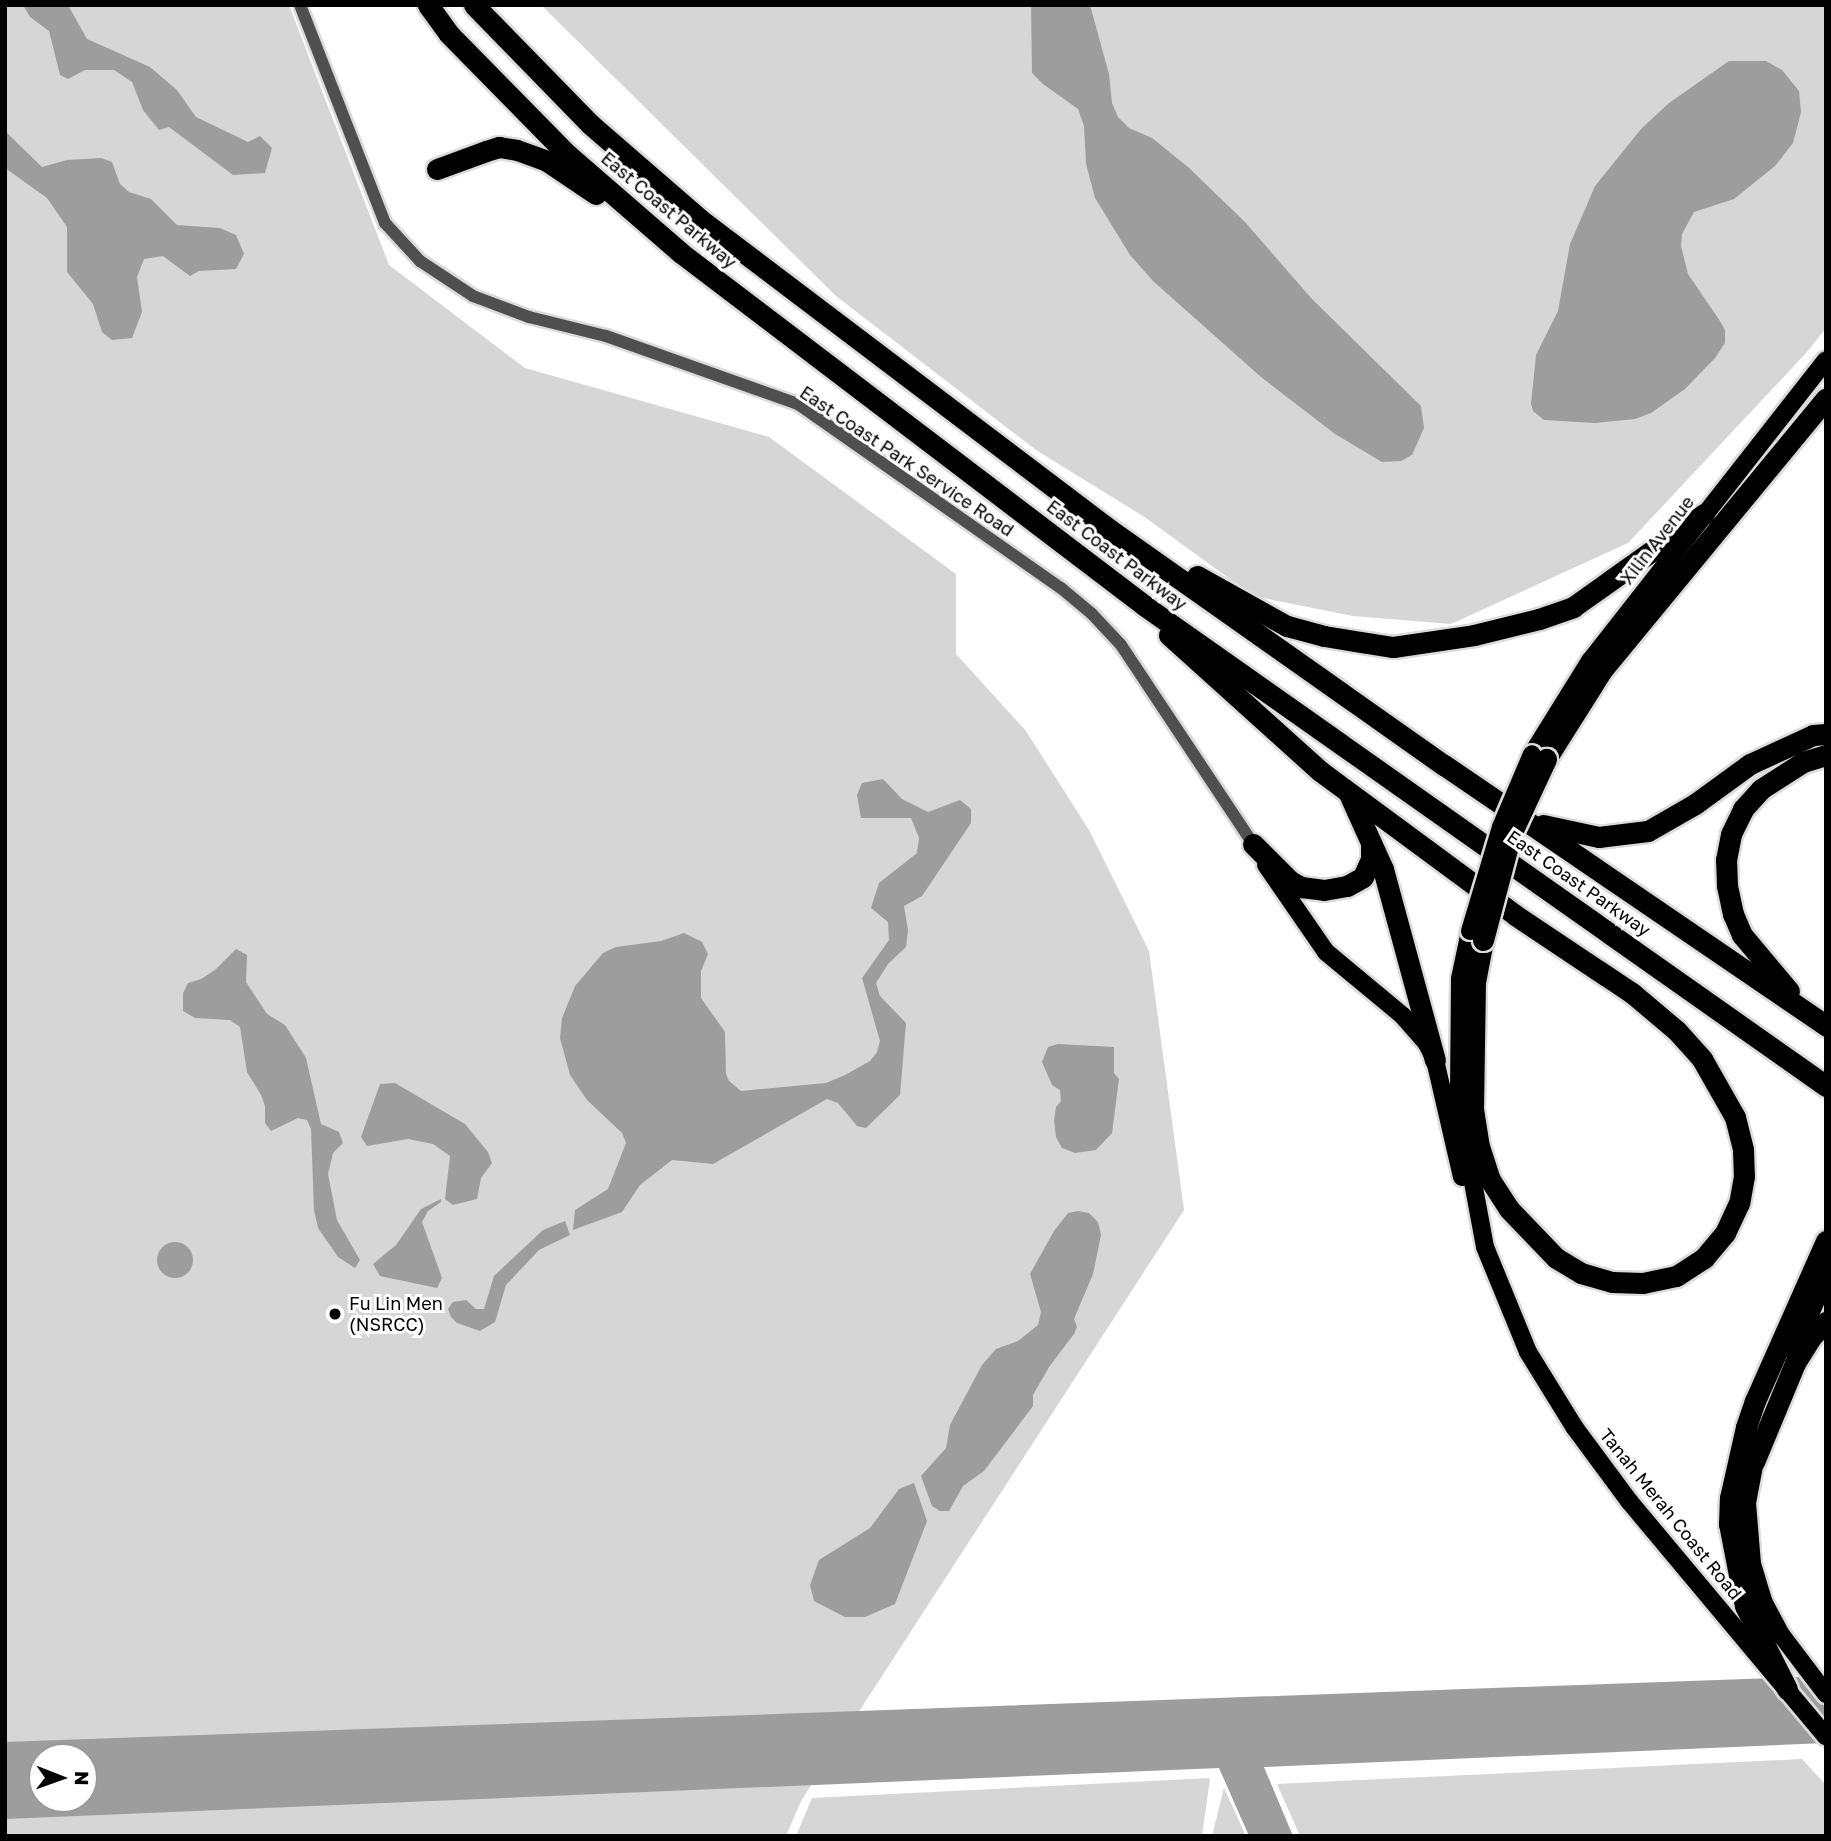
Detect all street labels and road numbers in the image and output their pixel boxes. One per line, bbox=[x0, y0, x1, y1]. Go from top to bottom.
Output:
street label: East Coast Parkway bbox=[597, 147, 741, 273]
street label: East Coast Park Service Road bbox=[796, 381, 1018, 541]
street label: Xilin Avenue bbox=[1616, 491, 1698, 589]
street label: East Coast Parkway bbox=[1043, 495, 1191, 615]
street label: East Coast Parkway bbox=[1503, 825, 1655, 941]
street label: Tanah Merah Coast Road bbox=[1595, 1424, 1747, 1604]

